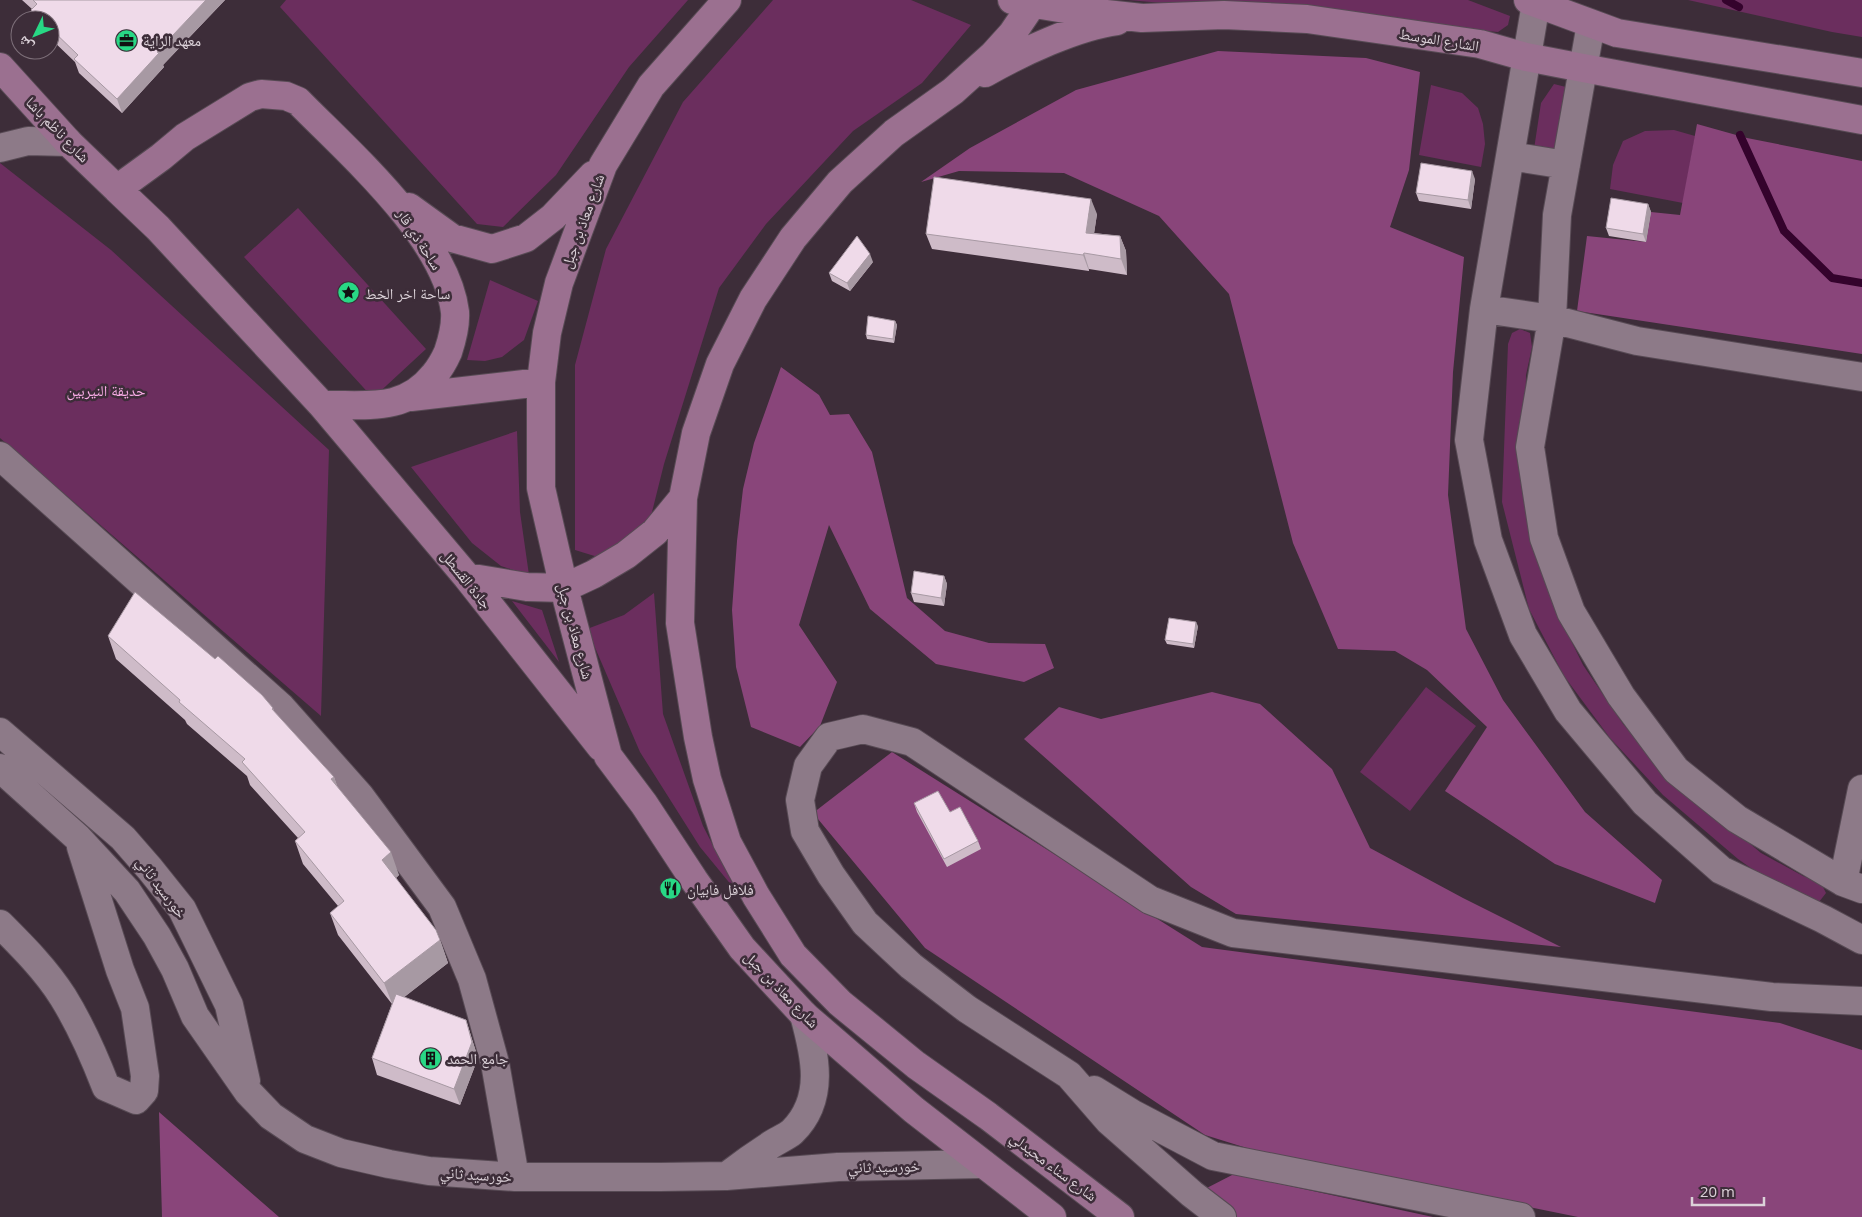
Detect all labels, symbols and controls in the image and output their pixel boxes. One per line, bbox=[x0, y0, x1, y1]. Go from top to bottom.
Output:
north arrow bbox=[10, 10, 60, 60]
street label: الشارع الموسط bbox=[1397, 23, 1480, 56]
office icon: معهد الراية bbox=[115, 28, 139, 52]
place label: معهد الراية bbox=[143, 30, 201, 50]
text: ش bbox=[13, 32, 37, 56]
street label: شارع ناظم باشا bbox=[21, 92, 94, 167]
street label: شارع معاذ بن جبل bbox=[556, 171, 609, 271]
street label: ساحة ذي قار bbox=[390, 204, 447, 275]
place icon: ساحة اخر الخط bbox=[337, 281, 361, 305]
place label: ساحة اخر الخط bbox=[365, 283, 450, 303]
park label: حديقة النيربين bbox=[66, 380, 146, 401]
street label: جادة القسطل bbox=[436, 545, 497, 614]
street label: شارع معاذ بن جبل bbox=[553, 581, 598, 682]
street label: خورسيد ثاني bbox=[130, 852, 192, 924]
restaurant icon: فلافل فابيان bbox=[659, 877, 683, 901]
place label: فلافل فابيان bbox=[687, 879, 754, 900]
street label: شارع معاذ بن جبل bbox=[740, 946, 824, 1032]
building icon: جامع الحمد bbox=[419, 1046, 443, 1070]
place label: جامع الحمد bbox=[447, 1048, 509, 1069]
street label: شارع سناء محيدلي bbox=[1005, 1127, 1102, 1208]
street label: خورسيد ثاني bbox=[848, 1155, 921, 1179]
street label: خورسيد ثاني bbox=[439, 1162, 513, 1189]
scale bar bbox=[1692, 1174, 1764, 1206]
text: 20 m bbox=[1700, 1181, 1735, 1201]

